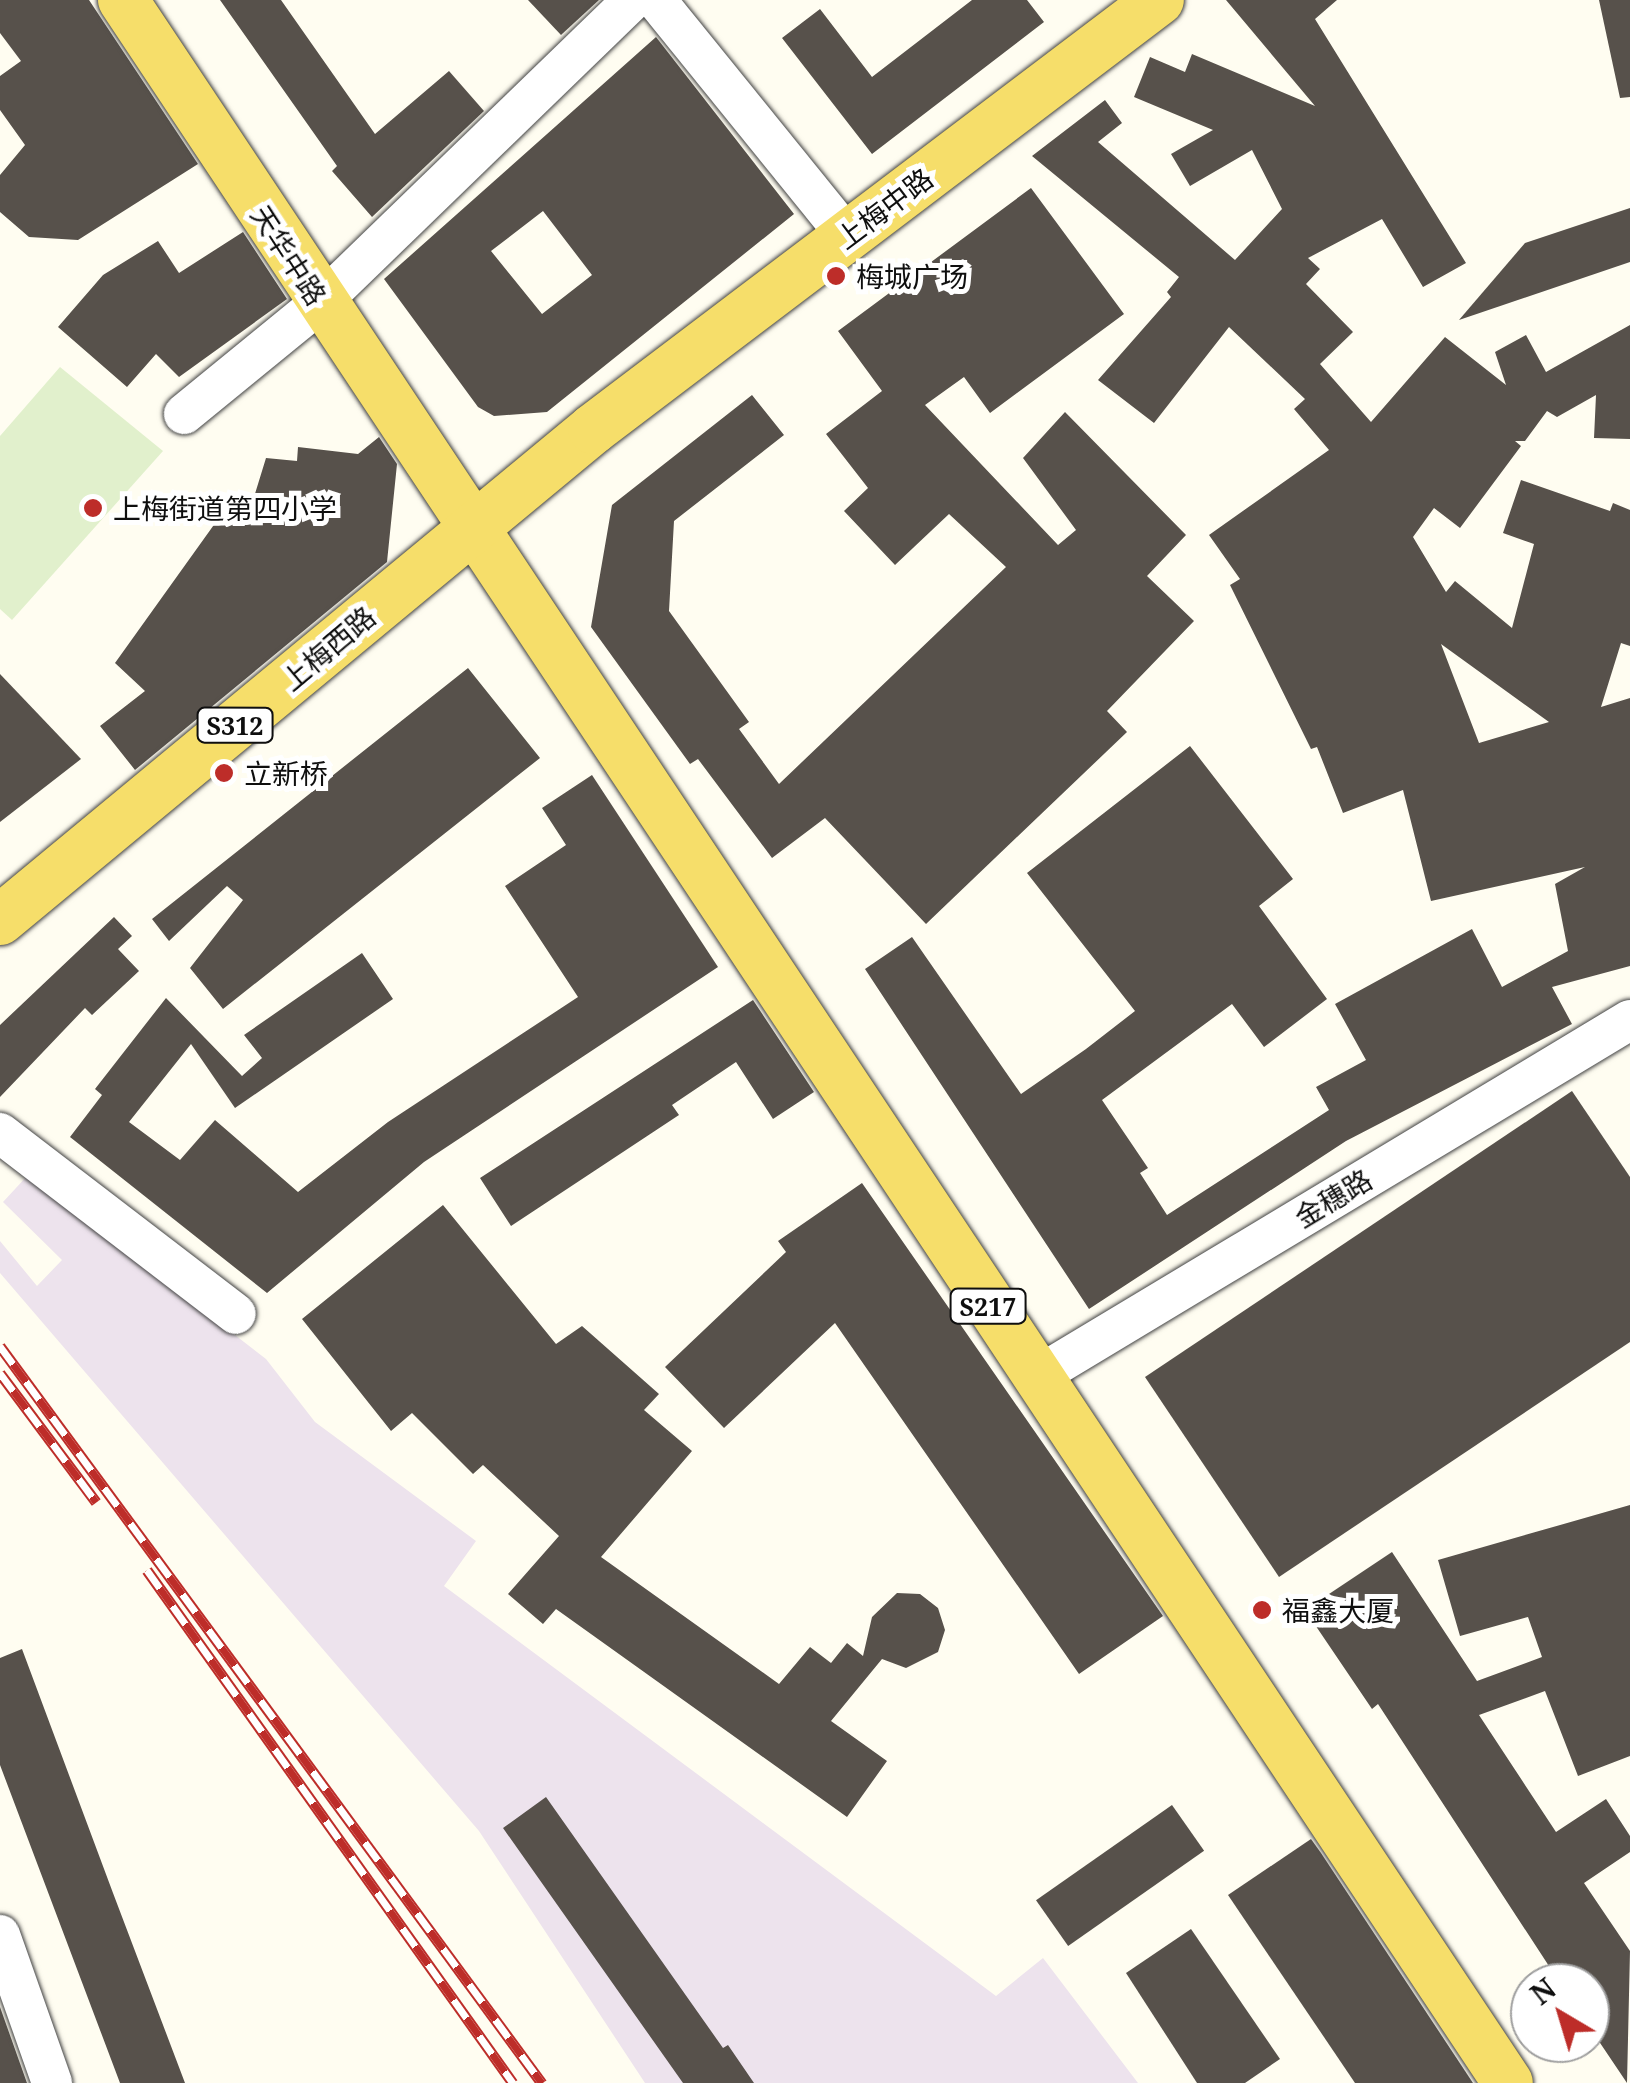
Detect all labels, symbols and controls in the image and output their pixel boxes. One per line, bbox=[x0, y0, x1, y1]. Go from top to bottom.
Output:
street label: 上梅中路 bbox=[829, 161, 939, 255]
street label: 天华中路 bbox=[244, 199, 334, 311]
place label: 梅城广场 bbox=[856, 259, 968, 293]
marker: 梅城广场 bbox=[825, 265, 847, 287]
place label: 上梅街道第四小学 bbox=[113, 491, 337, 525]
marker: 上梅街道第四小学 bbox=[82, 497, 104, 519]
street label: 上梅西路 bbox=[274, 599, 382, 697]
road number: S312 bbox=[195, 705, 275, 745]
place label: 立新桥 bbox=[244, 756, 328, 790]
marker: 立新桥 bbox=[213, 762, 235, 784]
street label: 金穗路 bbox=[1288, 1162, 1378, 1234]
road number: S217 bbox=[948, 1286, 1028, 1326]
place label: 福鑫大厦 bbox=[1282, 1593, 1394, 1627]
marker: 福鑫大厦 bbox=[1251, 1599, 1273, 1621]
north arrow bbox=[1510, 1963, 1610, 2063]
text: N bbox=[1522, 1969, 1563, 2013]

